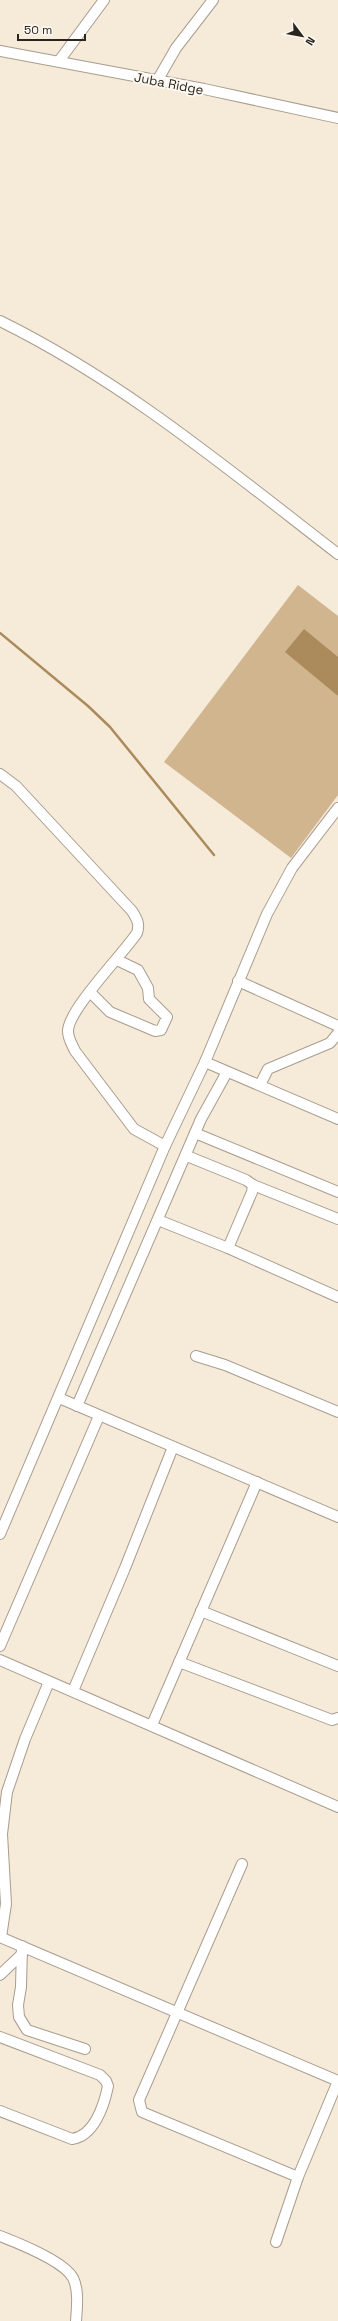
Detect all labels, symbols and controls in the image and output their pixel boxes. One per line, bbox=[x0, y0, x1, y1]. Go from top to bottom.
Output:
scale bar bbox=[18, 16, 85, 42]
north arrow bbox=[282, 16, 322, 56]
text: 50 m bbox=[24, 22, 52, 38]
text: N bbox=[303, 34, 318, 48]
street label: Juba Ridge bbox=[133, 68, 205, 99]

